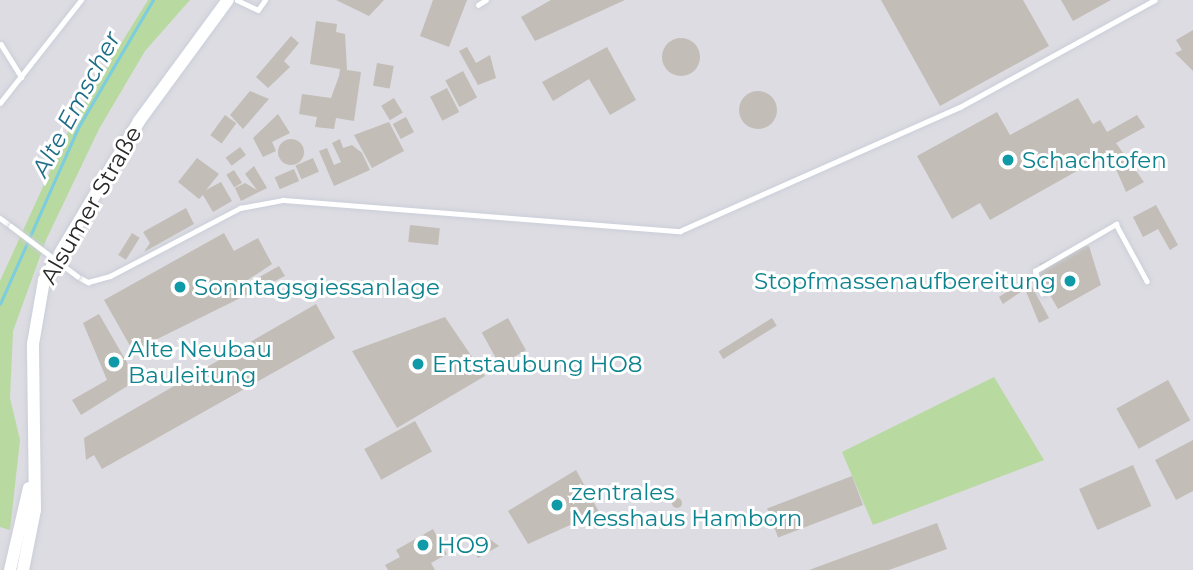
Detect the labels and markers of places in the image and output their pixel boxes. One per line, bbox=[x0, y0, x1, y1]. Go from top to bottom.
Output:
place label: Schachtofen bbox=[1022, 146, 1167, 174]
marker: Schachtofen bbox=[1000, 152, 1016, 168]
place label: Stopfmassenaufbereitung bbox=[754, 267, 1056, 295]
place label: Sonntagsgiessanlage bbox=[194, 273, 440, 301]
marker: Stopfmassenaufbereitung bbox=[1062, 273, 1078, 289]
marker: Sonntagsgiessanlage bbox=[172, 279, 188, 295]
place label: Alte Neubau Bauleitung bbox=[128, 335, 272, 389]
place label: Entstaubung HO8 bbox=[432, 350, 642, 378]
marker: Alte Neubau Bauleitung bbox=[106, 354, 122, 370]
marker: Entstaubung HO8 bbox=[410, 356, 426, 372]
place label: zentrales Messhaus Hamborn bbox=[571, 478, 802, 532]
marker: zentrales Messhaus Hamborn bbox=[549, 497, 565, 513]
place label: HO9 bbox=[437, 531, 489, 559]
marker: HO9 bbox=[415, 537, 431, 553]

